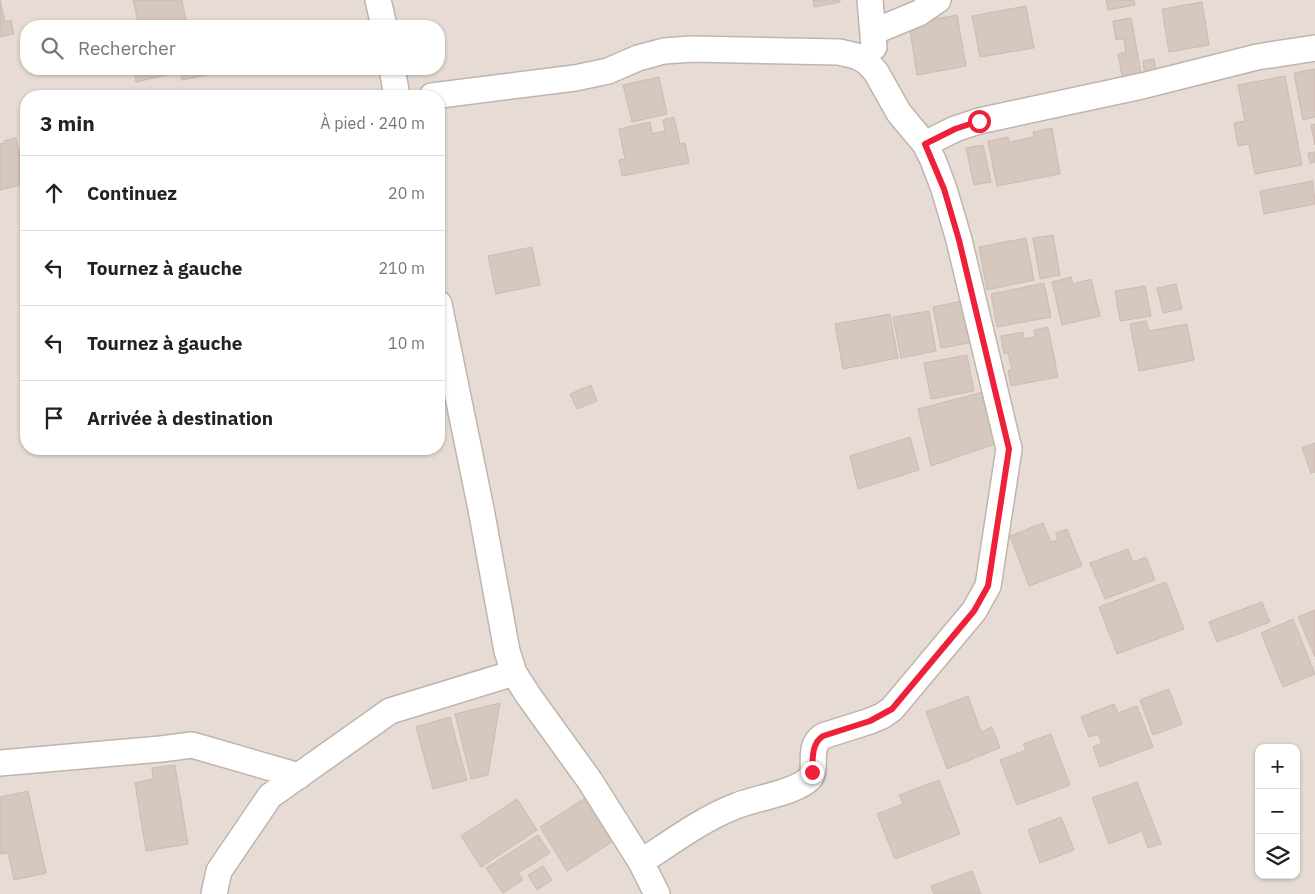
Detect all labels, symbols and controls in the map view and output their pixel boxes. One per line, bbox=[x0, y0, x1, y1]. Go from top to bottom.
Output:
search box bbox=[20, 20, 445, 75]
icon: search bbox=[38, 34, 66, 62]
text: Rechercher bbox=[78, 36, 176, 60]
text: 3 min bbox=[40, 109, 95, 137]
route start bbox=[968, 110, 991, 133]
text: À pied · 240 m bbox=[320, 113, 425, 133]
icon: ahead bbox=[40, 179, 68, 207]
text: Continuez bbox=[87, 181, 177, 205]
text: 20 m bbox=[388, 183, 425, 203]
icon: left bbox=[40, 254, 68, 282]
text: Tournez à gauche bbox=[87, 256, 243, 280]
text: 210 m bbox=[378, 258, 425, 278]
icon: left bbox=[40, 329, 68, 357]
text: Tournez à gauche bbox=[87, 331, 243, 355]
text: 10 m bbox=[388, 333, 425, 353]
icon: arrive bbox=[40, 404, 68, 432]
text: Arrivée à destination bbox=[87, 406, 273, 430]
map controls bbox=[1255, 744, 1300, 879]
button: + bbox=[1255, 744, 1300, 789]
route end bbox=[801, 761, 824, 784]
button: − bbox=[1255, 789, 1300, 834]
button: layers bbox=[1255, 834, 1300, 879]

